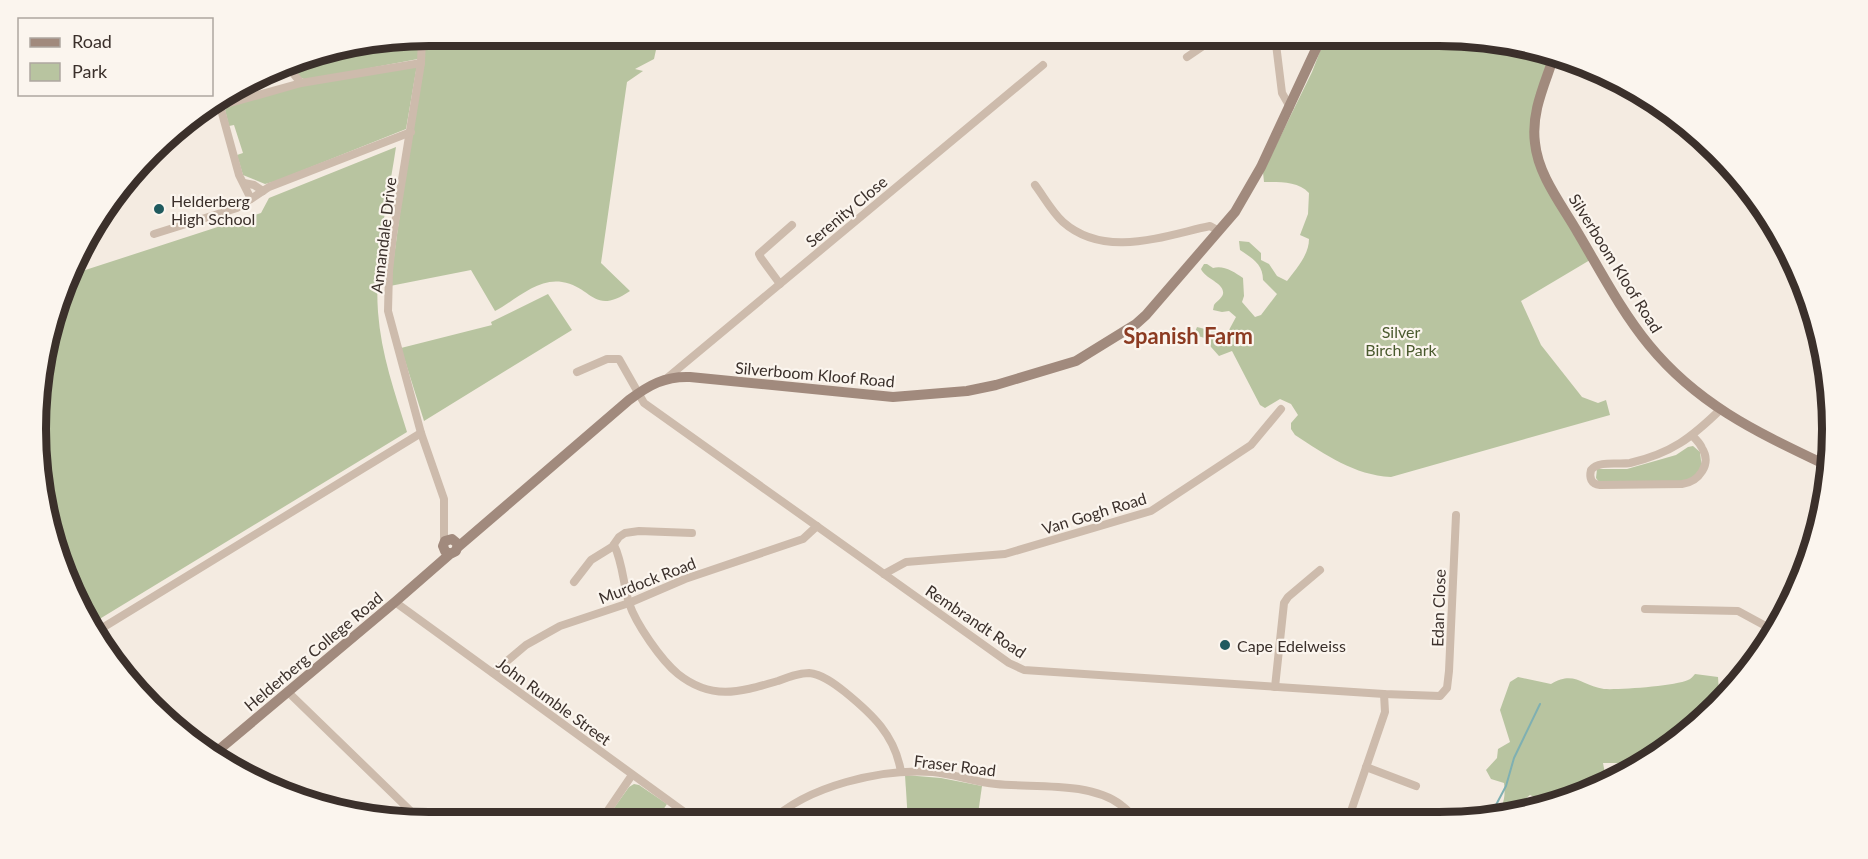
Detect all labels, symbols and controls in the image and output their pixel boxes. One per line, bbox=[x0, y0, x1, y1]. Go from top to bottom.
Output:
legend bbox=[18, 18, 213, 96]
text: Road bbox=[72, 30, 112, 52]
text: Park bbox=[72, 60, 108, 82]
street label: Serenity Close bbox=[801, 171, 891, 251]
street label: Annandale Drive bbox=[366, 176, 400, 294]
street label: Silverboom Kloof Road bbox=[1566, 190, 1666, 336]
place label: Helderberg High School bbox=[171, 191, 255, 228]
marker: Helderberg High School bbox=[152, 202, 166, 216]
district label: Spanish Farm bbox=[1123, 322, 1253, 349]
park label: Silver Birch Park bbox=[1365, 322, 1438, 359]
street label: Silverboom Kloof Road bbox=[734, 358, 896, 390]
street label: Van Gogh Road bbox=[1040, 488, 1148, 538]
street label: Murdock Road bbox=[596, 553, 698, 607]
street label: Edan Close bbox=[1427, 569, 1449, 647]
street label: Rembrandt Road bbox=[922, 580, 1030, 662]
street label: Helderberg College Road bbox=[240, 588, 386, 714]
place label: Cape Edelweiss bbox=[1237, 636, 1346, 655]
marker: Cape Edelweiss bbox=[1218, 638, 1232, 652]
street label: John Rumble Street bbox=[493, 653, 615, 749]
street label: Fraser Road bbox=[913, 751, 997, 779]

